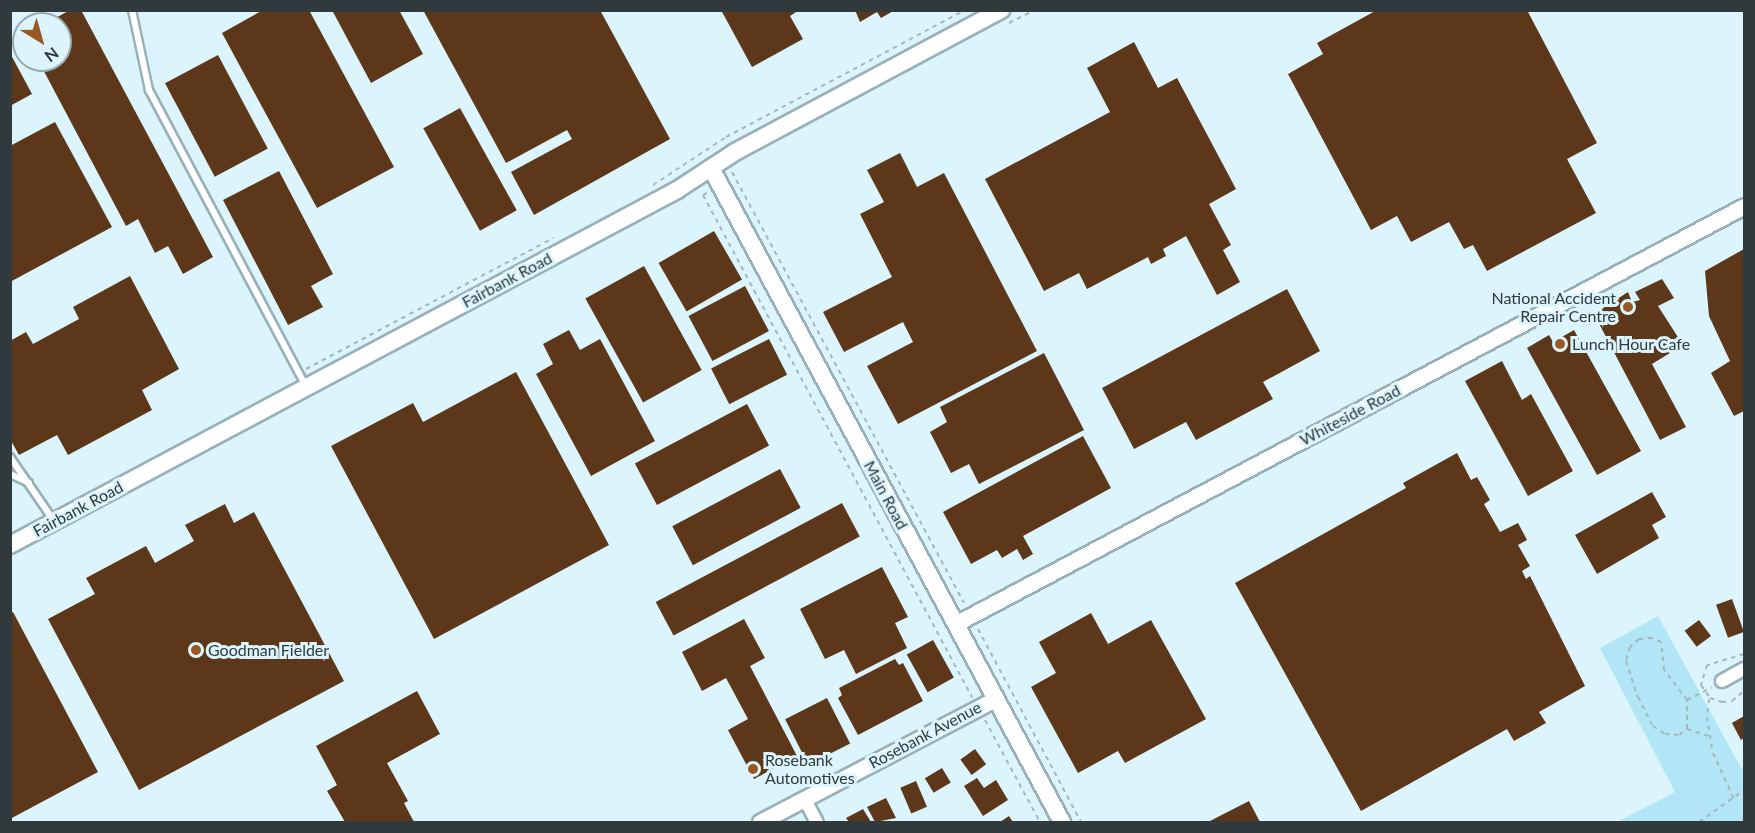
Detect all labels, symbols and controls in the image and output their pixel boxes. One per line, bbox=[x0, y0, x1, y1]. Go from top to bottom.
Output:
north arrow bbox=[12, 12, 72, 72]
text: N bbox=[41, 44, 63, 66]
street label: Fairbank Road bbox=[459, 248, 555, 312]
place label: National Accident Repair Centre bbox=[1491, 288, 1616, 326]
marker: National Accident Repair Centre bbox=[1621, 300, 1635, 314]
place label: Lunch Hour Cafe bbox=[1572, 334, 1690, 354]
marker: Lunch Hour Cafe bbox=[1553, 337, 1567, 351]
street label: Whiteside Road bbox=[1296, 380, 1404, 450]
street label: Main Road bbox=[860, 457, 912, 533]
street label: Fairbank Road bbox=[30, 477, 126, 541]
place label: Goodman Fielder bbox=[208, 640, 329, 660]
marker: Goodman Fielder bbox=[189, 643, 203, 657]
street label: Rosebank Avenue bbox=[865, 697, 985, 773]
place label: Rosebank Automotives bbox=[765, 750, 855, 788]
marker: Rosebank Automotives bbox=[746, 762, 760, 776]

